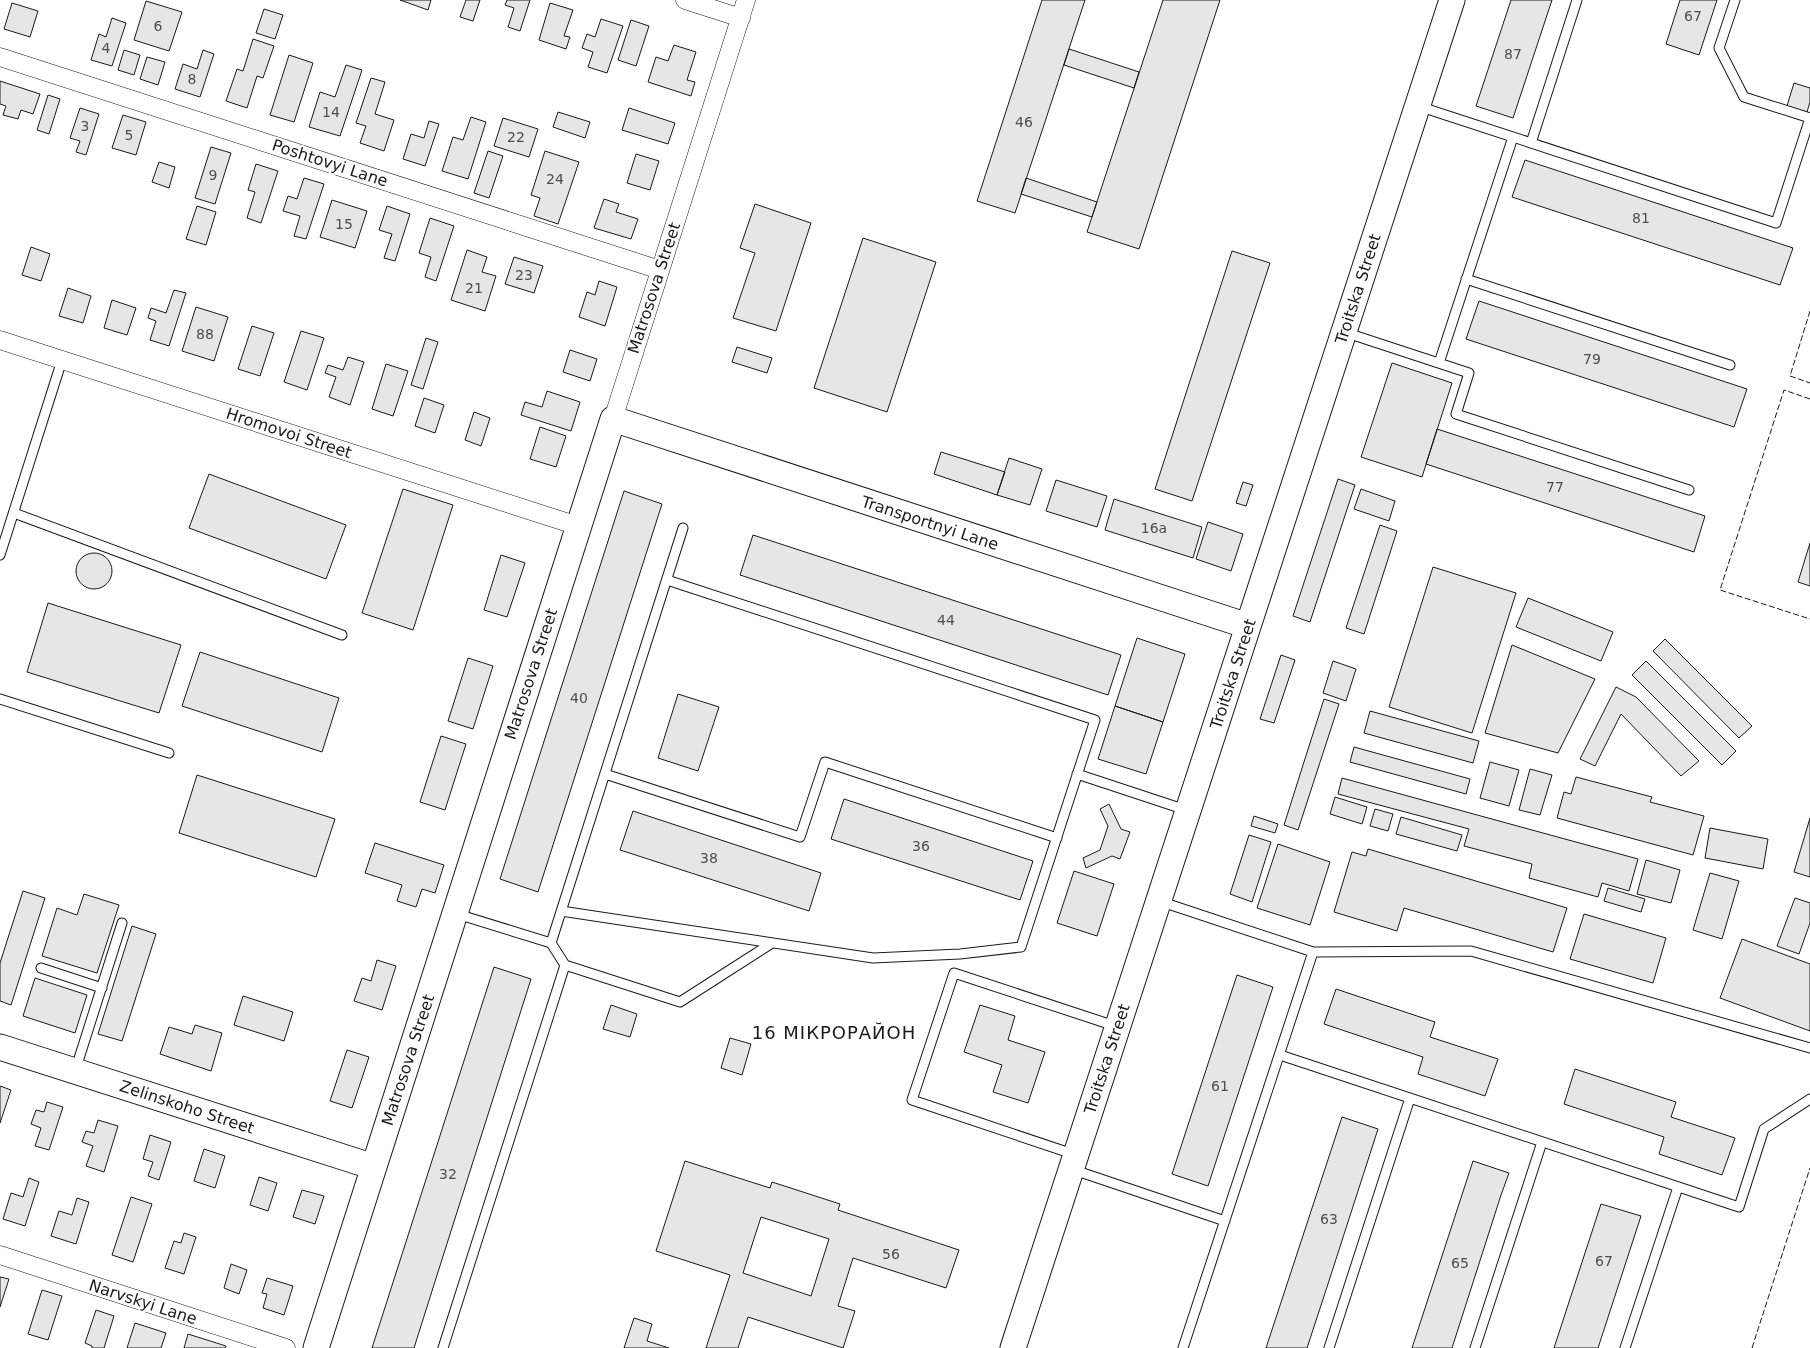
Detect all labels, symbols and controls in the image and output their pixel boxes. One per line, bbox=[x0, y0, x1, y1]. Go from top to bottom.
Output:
house number: 67 bbox=[1684, 8, 1702, 24]
house number: 6 bbox=[154, 18, 163, 34]
house number: 4 bbox=[102, 40, 111, 56]
house number: 87 bbox=[1504, 46, 1522, 62]
house number: 8 bbox=[188, 71, 196, 87]
house number: 14 bbox=[322, 104, 340, 120]
house number: 46 bbox=[1015, 114, 1033, 130]
house number: 3 bbox=[81, 118, 89, 134]
house number: 5 bbox=[125, 127, 133, 143]
house number: 22 bbox=[507, 129, 525, 145]
street label: Poshtovyi Lane bbox=[270, 135, 390, 191]
house number: 9 bbox=[209, 167, 217, 183]
house number: 24 bbox=[546, 171, 564, 187]
house number: 81 bbox=[1632, 210, 1650, 226]
house number: 15 bbox=[335, 216, 353, 232]
street label: Matrosova Street bbox=[624, 220, 684, 356]
street label: Troitska Street bbox=[1331, 231, 1385, 348]
house number: 23 bbox=[515, 267, 533, 283]
house number: 21 bbox=[465, 280, 483, 296]
house number: 88 bbox=[196, 326, 214, 342]
house number: 79 bbox=[1583, 351, 1601, 367]
street label: Hromovoi Street bbox=[224, 404, 354, 462]
house number: 77 bbox=[1546, 479, 1564, 495]
street label: Transportnyi Lane bbox=[858, 492, 1001, 554]
house number: 16а bbox=[1141, 520, 1167, 536]
street label: Matrosova Street bbox=[501, 606, 561, 742]
house number: 44 bbox=[937, 612, 955, 628]
street label: Troitska Street bbox=[1206, 616, 1260, 733]
house number: 40 bbox=[570, 690, 588, 706]
house number: 36 bbox=[912, 838, 930, 854]
house number: 38 bbox=[700, 850, 718, 866]
street label: Matrosova Street bbox=[378, 992, 438, 1128]
street label: Troitska Street bbox=[1080, 1001, 1134, 1118]
district label: 16 МІКРОРАЙОН bbox=[752, 1022, 916, 1043]
street label: Zelinskoho Street bbox=[117, 1076, 257, 1138]
house number: 61 bbox=[1211, 1078, 1229, 1094]
house number: 32 bbox=[439, 1166, 457, 1182]
house number: 63 bbox=[1320, 1211, 1338, 1227]
house number: 56 bbox=[882, 1246, 900, 1262]
house number: 67 bbox=[1595, 1253, 1613, 1269]
house number: 65 bbox=[1451, 1255, 1469, 1271]
street label: Narvskyi Lane bbox=[87, 1276, 199, 1328]

